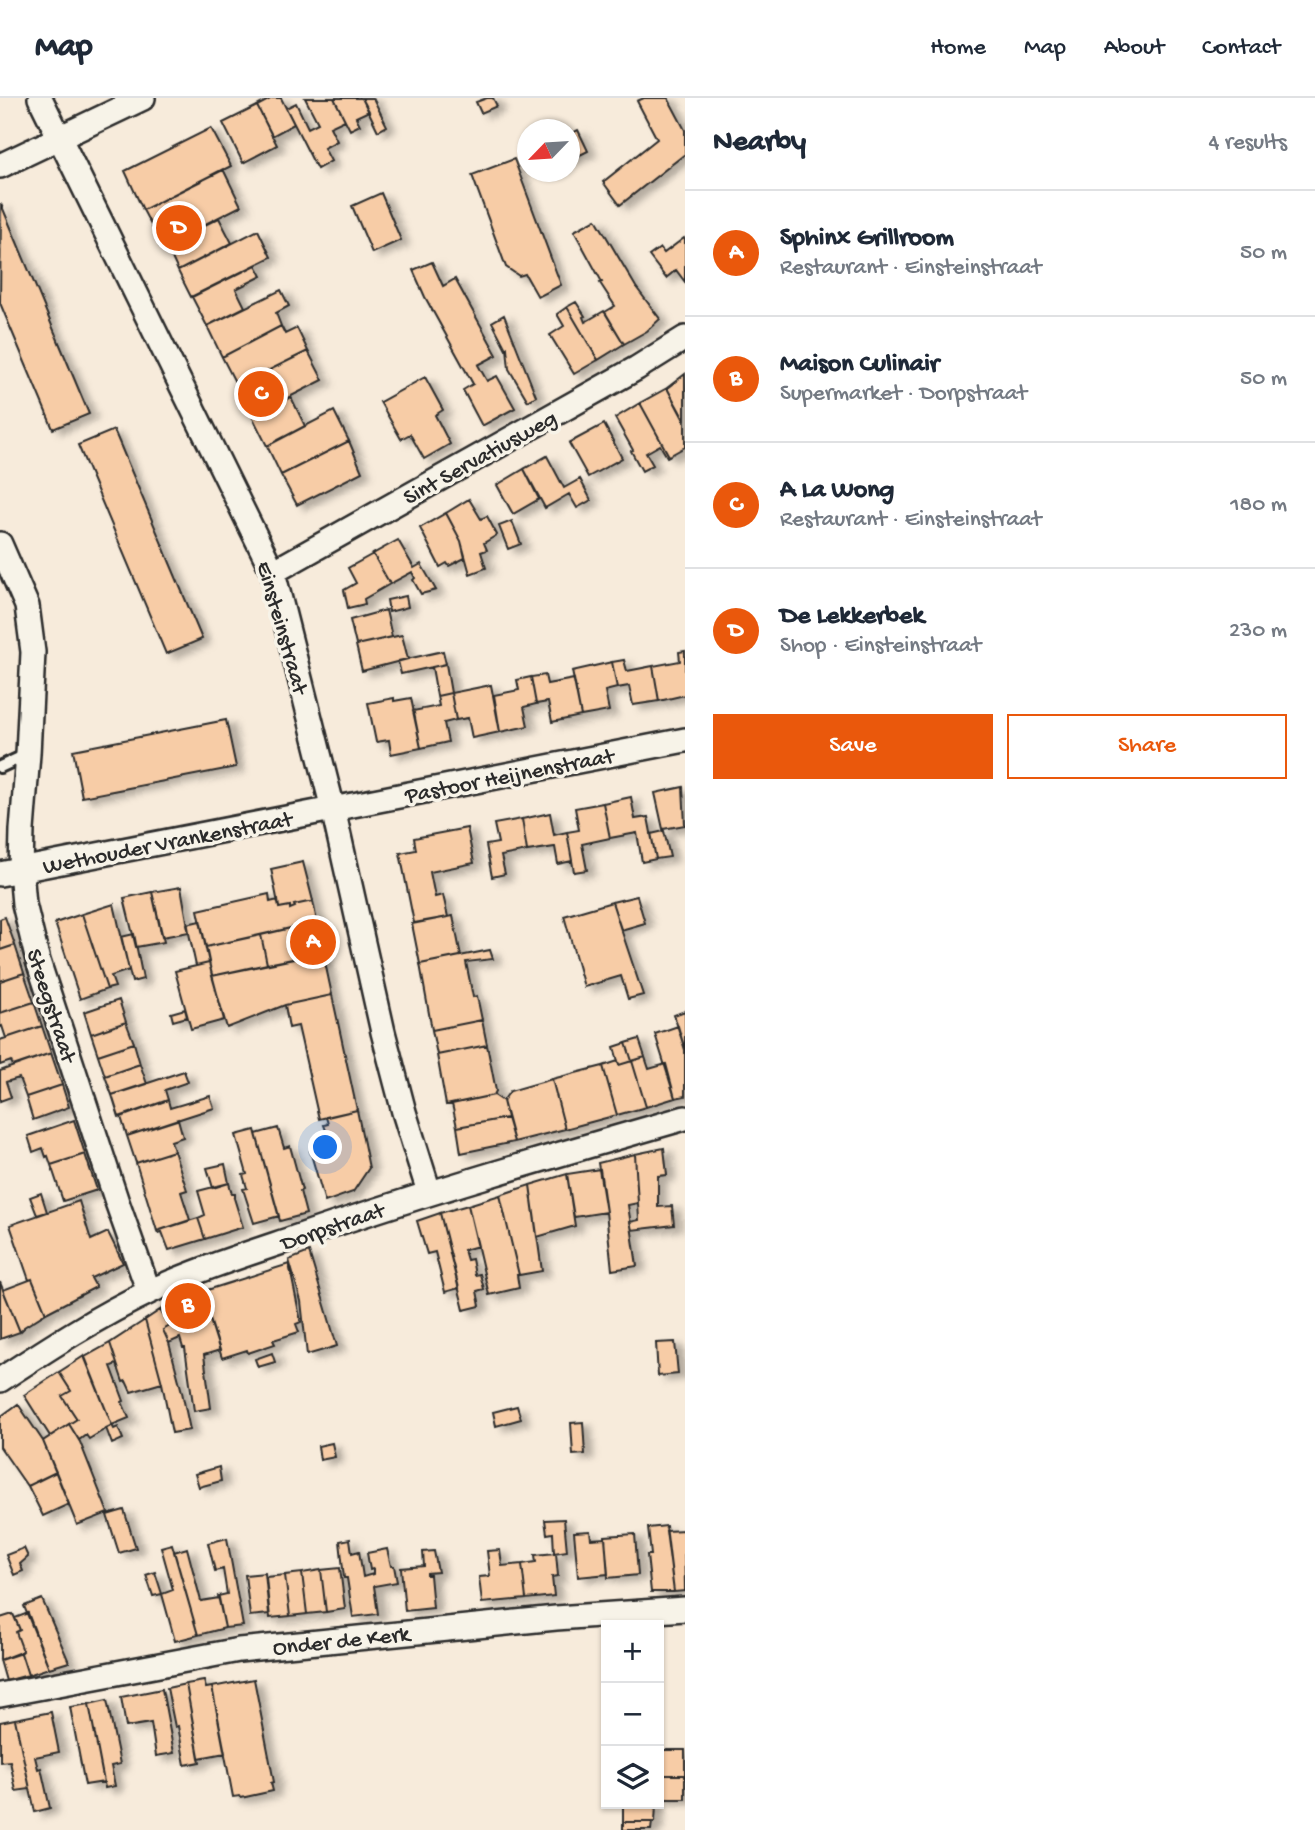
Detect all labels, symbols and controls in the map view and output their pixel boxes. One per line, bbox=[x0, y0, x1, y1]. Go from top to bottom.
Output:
text: Map bbox=[35, 29, 92, 67]
text: Home bbox=[930, 34, 986, 63]
text: Map bbox=[1024, 34, 1066, 63]
text: About bbox=[1104, 34, 1164, 63]
text: Contact bbox=[1202, 34, 1280, 63]
north arrow bbox=[517, 119, 580, 182]
text: Nearby bbox=[713, 126, 806, 161]
text: 4 results bbox=[1208, 130, 1287, 157]
pin: D bbox=[156, 202, 202, 254]
text: Sphinx Grillroom bbox=[780, 224, 954, 255]
text: A bbox=[729, 240, 743, 267]
text: 50 m bbox=[1240, 240, 1287, 267]
text: Restaurant · Einsteinstraat bbox=[780, 255, 1042, 282]
text: Maison Culinair bbox=[780, 350, 939, 381]
text: B bbox=[730, 366, 742, 393]
text: 50 m bbox=[1240, 366, 1287, 393]
pin: C bbox=[238, 368, 284, 420]
text: Supermarket · Dorpstraat bbox=[780, 381, 1027, 408]
street label: Sint Servatiusweg bbox=[399, 406, 562, 512]
text: A La Wong bbox=[780, 476, 894, 507]
text: C bbox=[730, 492, 742, 519]
text: 180 m bbox=[1230, 492, 1287, 519]
text: Restaurant · Einsteinstraat bbox=[780, 507, 1042, 534]
street label: Einsteinstraat bbox=[249, 558, 313, 699]
text: De Lekkerbek bbox=[780, 602, 924, 633]
text: D bbox=[729, 618, 744, 645]
text: 230 m bbox=[1229, 618, 1287, 645]
text: Shop · Einsteinstraat bbox=[780, 633, 981, 660]
button: Save bbox=[713, 714, 993, 779]
button: Share bbox=[1007, 714, 1287, 779]
street label: Pastoor Heijnenstraat bbox=[402, 744, 618, 811]
street label: Wethouder Vrankenstraat bbox=[41, 807, 296, 882]
pin: A bbox=[290, 916, 336, 968]
street label: Steegstraat bbox=[19, 946, 81, 1068]
your location bbox=[308, 1130, 342, 1164]
street label: Dorpstraat bbox=[276, 1198, 390, 1259]
pin: B bbox=[165, 1280, 211, 1332]
map controls bbox=[601, 1620, 664, 1809]
button: + bbox=[601, 1620, 664, 1683]
street label: Onder de Kerk bbox=[272, 1622, 414, 1663]
button: − bbox=[601, 1683, 664, 1746]
button: layers bbox=[601, 1746, 664, 1809]

